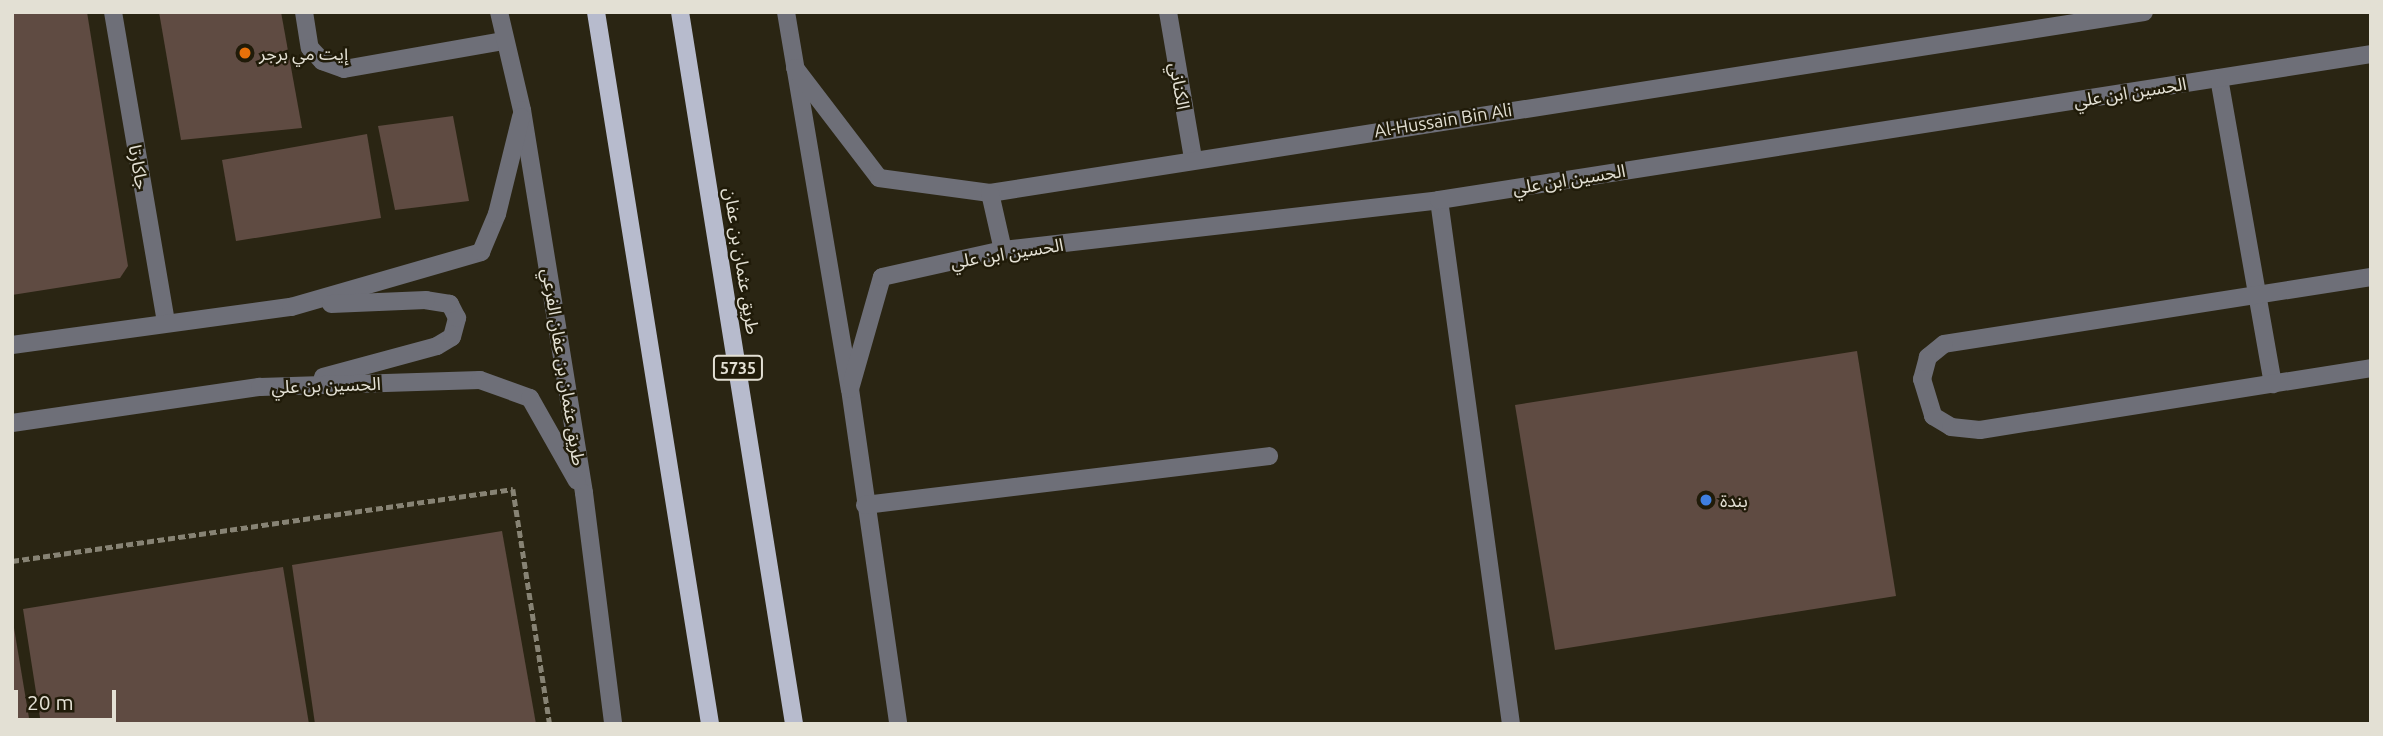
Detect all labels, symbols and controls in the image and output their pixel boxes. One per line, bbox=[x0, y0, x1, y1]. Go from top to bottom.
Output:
place label: إيت مي برجر bbox=[259, 42, 348, 64]
marker: إيت مي برجر bbox=[237, 45, 253, 61]
street label: الكناني bbox=[1165, 61, 1195, 111]
street label: الحسين ابن علي bbox=[2072, 72, 2188, 112]
street label: Al-Hussain Bin Ali bbox=[1373, 98, 1513, 142]
street label: جاكارتا bbox=[124, 143, 154, 191]
street label: الحسين ابن علي bbox=[1511, 159, 1627, 199]
street label: طريق عثمان بن عفان bbox=[720, 186, 764, 336]
street label: الحسين ابن علي bbox=[949, 233, 1065, 273]
street label: طريق عثمان بن عفان الفرعي bbox=[538, 267, 590, 467]
road number: 5735 bbox=[712, 356, 764, 380]
street label: الحسين بن علي bbox=[271, 372, 381, 398]
place label: بندة bbox=[1720, 489, 1748, 511]
marker: بندة bbox=[1698, 492, 1714, 508]
scale bar bbox=[18, 676, 119, 720]
text: 20 m bbox=[27, 690, 74, 714]

